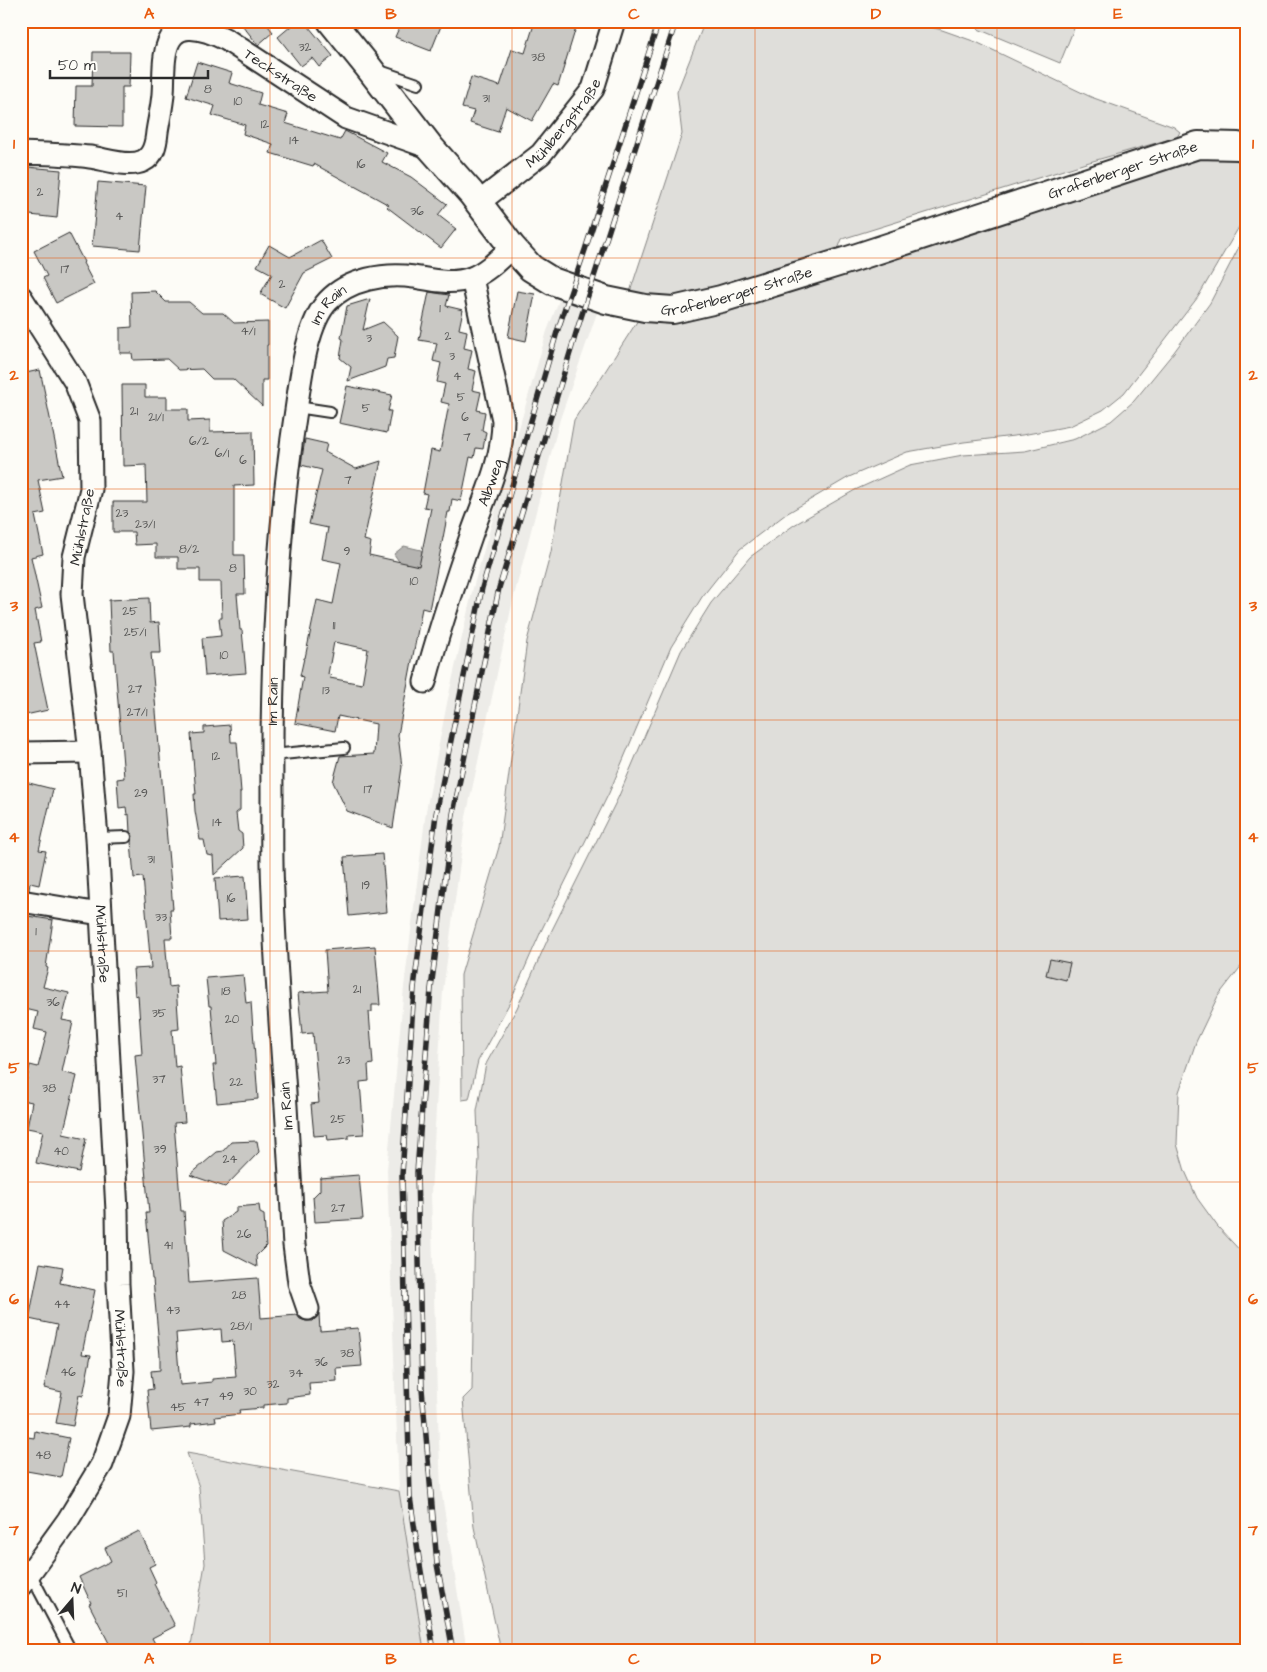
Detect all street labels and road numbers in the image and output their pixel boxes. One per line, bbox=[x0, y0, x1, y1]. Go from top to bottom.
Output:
street label: Teckstraße bbox=[239, 44, 322, 108]
street label: Mühlbergstraße bbox=[521, 76, 607, 173]
street label: Grafenberger Straße bbox=[1045, 136, 1200, 205]
street label: Grafenberger Straße bbox=[660, 261, 815, 321]
street label: Im Rain bbox=[305, 279, 351, 328]
street label: Albweg bbox=[473, 457, 509, 509]
street label: Mühlstraße bbox=[65, 487, 100, 567]
street label: Im Rain bbox=[262, 677, 284, 726]
street label: Mühlstraße bbox=[90, 904, 115, 984]
street label: Im Rain bbox=[274, 1081, 299, 1131]
street label: Mühlstraße bbox=[108, 1309, 133, 1388]

